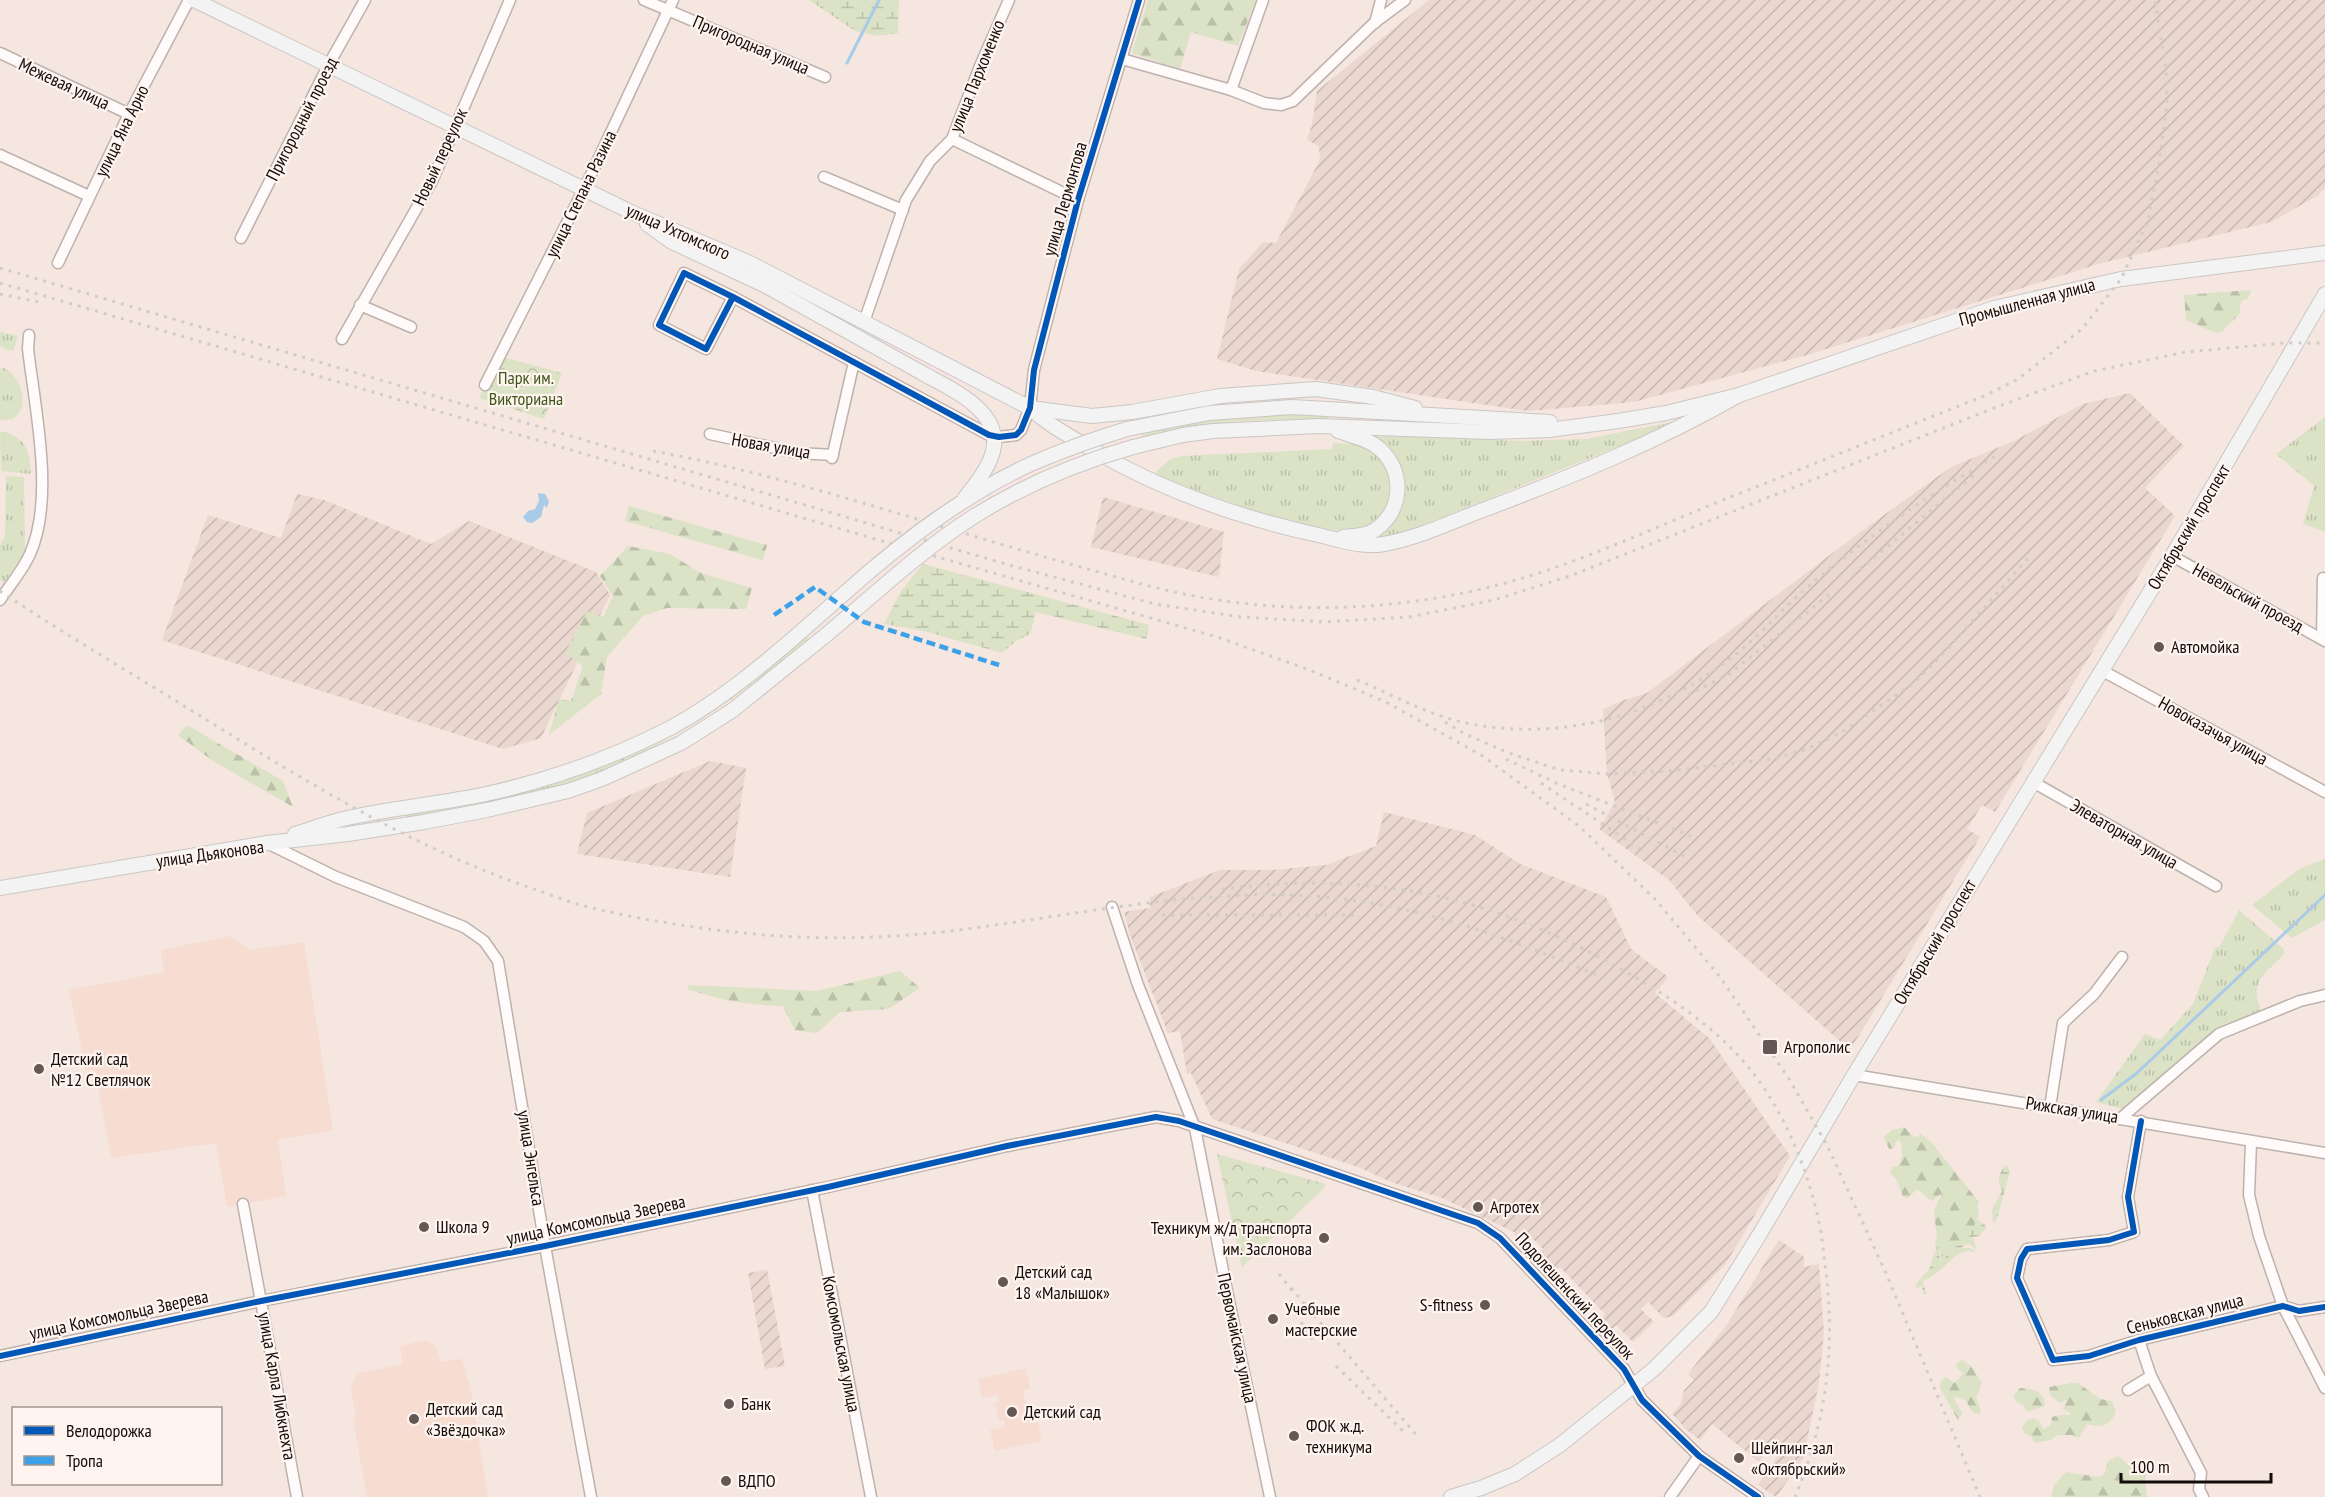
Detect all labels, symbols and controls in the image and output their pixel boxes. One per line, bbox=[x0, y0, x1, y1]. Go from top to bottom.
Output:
street label: Пригородная улица bbox=[690, 10, 813, 79]
street label: улица Пархоменко bbox=[944, 16, 1010, 135]
street label: Межевая улица bbox=[15, 52, 113, 115]
street label: Пригородный проезд bbox=[260, 53, 343, 184]
street label: улица Яна Арно bbox=[89, 81, 154, 180]
street label: Новый переулок bbox=[407, 104, 472, 209]
street label: улица Степана Разина bbox=[540, 126, 621, 261]
street label: улица Лермонтова bbox=[1037, 139, 1092, 259]
street label: улица Ухтомского bbox=[622, 198, 734, 265]
street label: Промышленная улица bbox=[1956, 272, 2097, 331]
park label: Парк им. Викториана bbox=[489, 366, 563, 410]
street label: Новая улица bbox=[730, 427, 812, 464]
street label: Октябрьский проспект bbox=[2142, 460, 2235, 594]
street label: Невельский проезд bbox=[2189, 558, 2308, 638]
place label: Автомойка bbox=[2171, 635, 2239, 658]
marker: Автомойка bbox=[2152, 640, 2166, 654]
street label: Новоказачья улица bbox=[2154, 691, 2272, 770]
street label: Элеваторная улица bbox=[2066, 793, 2182, 874]
street label: улица Дьяконова bbox=[155, 835, 265, 872]
street label: Октябрьский проспект bbox=[1888, 875, 1981, 1009]
place label: Агрополис bbox=[1784, 1035, 1851, 1058]
marker: Агрополис bbox=[1761, 1038, 1779, 1056]
place label: Детский сад №12 Светлячок bbox=[51, 1047, 150, 1091]
marker: Детский сад №12 Светлячок bbox=[32, 1062, 46, 1076]
street label: Рижская улица bbox=[2024, 1091, 2120, 1128]
street label: улица Энгельса bbox=[513, 1108, 550, 1208]
street label: улица Комсомольца Зверева bbox=[504, 1189, 687, 1250]
place label: Агротех bbox=[1490, 1195, 1540, 1218]
marker: Агротех bbox=[1471, 1200, 1485, 1214]
place label: Школа 9 bbox=[436, 1215, 490, 1238]
place label: Техникум ж/д транспорта им. Заслонова bbox=[1151, 1216, 1312, 1260]
marker: Школа 9 bbox=[417, 1220, 431, 1234]
street label: Подолешенский переулок bbox=[1511, 1227, 1640, 1364]
marker: Техникум ж/д транспорта им. Заслонова bbox=[1317, 1231, 1331, 1245]
place label: Детский сад 18 «Малышок» bbox=[1015, 1260, 1110, 1304]
street label: Первомайская улица bbox=[1212, 1271, 1263, 1405]
street label: Комсомольская улица bbox=[817, 1274, 866, 1414]
marker: Детский сад 18 «Малышок» bbox=[996, 1275, 1010, 1289]
street label: улица Комсомольца Зверева bbox=[27, 1284, 210, 1345]
street label: Сеньковская улица bbox=[2124, 1288, 2246, 1339]
place label: S-fitness bbox=[1420, 1293, 1473, 1316]
place label: Учебные мастерские bbox=[1285, 1297, 1357, 1341]
marker: S-fitness bbox=[1478, 1298, 1492, 1312]
street label: улица Карла Либкнехта bbox=[253, 1310, 302, 1462]
marker: Учебные мастерские bbox=[1266, 1312, 1280, 1326]
place label: Банк bbox=[741, 1392, 771, 1415]
place label: Детский сад «Звёздочка» bbox=[426, 1397, 506, 1441]
marker: Банк bbox=[722, 1397, 736, 1411]
place label: Детский сад bbox=[1024, 1400, 1101, 1423]
marker: Детский сад bbox=[1005, 1405, 1019, 1419]
legend bbox=[12, 1407, 222, 1485]
marker: Детский сад «Звёздочка» bbox=[407, 1412, 421, 1426]
place label: ФОК ж.д. техникума bbox=[1306, 1414, 1372, 1458]
text: Велодорожка bbox=[66, 1419, 152, 1442]
marker: ФОК ж.д. техникума bbox=[1287, 1429, 1301, 1443]
place label: Шейпинг-зал «Октябрьский» bbox=[1751, 1436, 1846, 1480]
scale bar bbox=[2121, 1446, 2271, 1484]
text: Тропа bbox=[66, 1449, 103, 1472]
marker: Шейпинг-зал «Октябрьский» bbox=[1732, 1451, 1746, 1465]
text: 100 m bbox=[2130, 1455, 2170, 1478]
place label: ВДПО bbox=[738, 1469, 776, 1492]
marker: ВДПО bbox=[719, 1474, 733, 1488]

